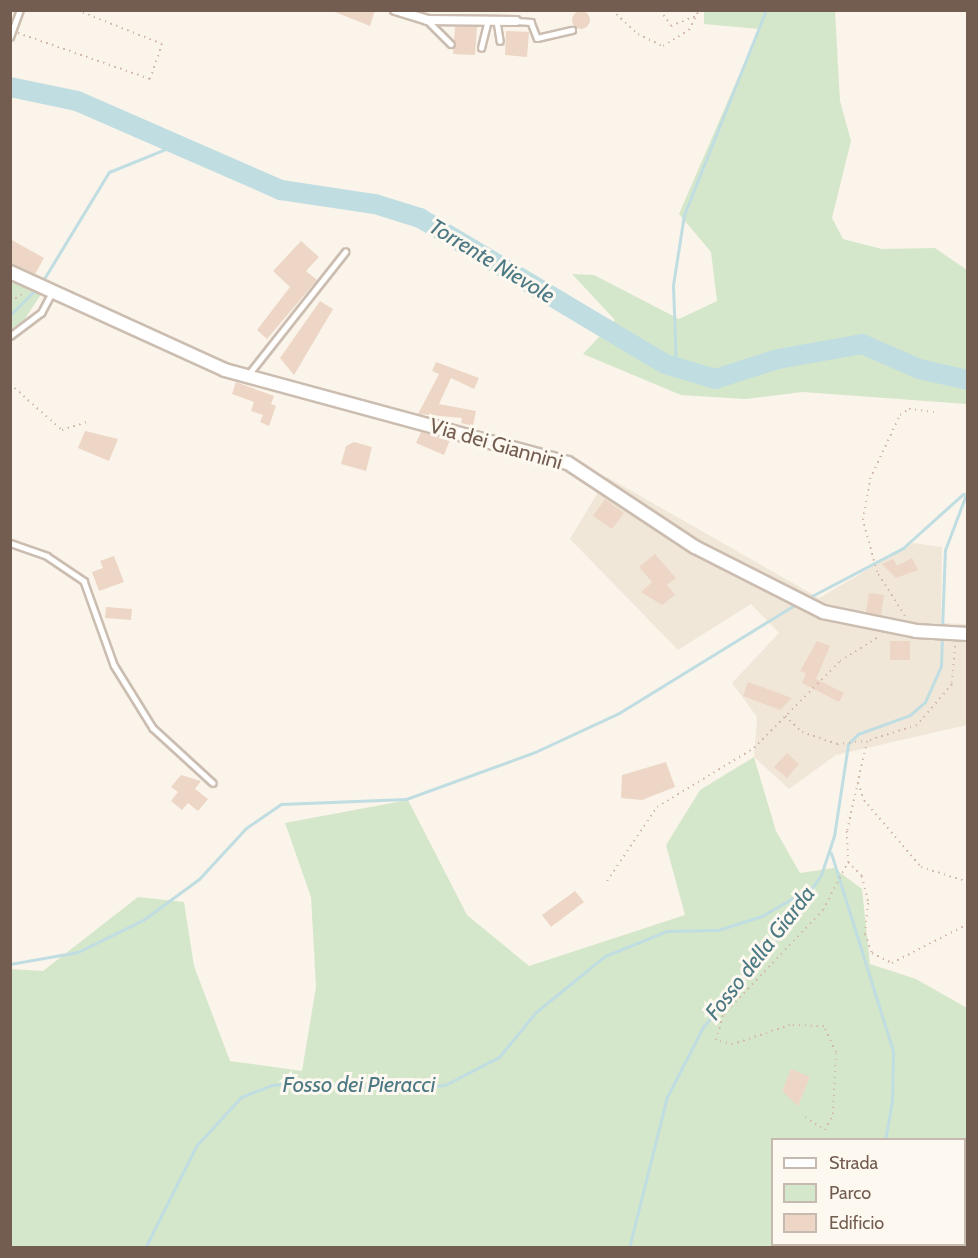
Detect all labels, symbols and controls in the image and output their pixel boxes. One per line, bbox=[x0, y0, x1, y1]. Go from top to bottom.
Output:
water label: Torrente Nievole bbox=[424, 213, 560, 309]
street label: Via dei Giannini bbox=[427, 413, 565, 475]
water label: Fosso della Giarda bbox=[700, 881, 820, 1025]
water label: Fosso dei Pieracci bbox=[283, 1072, 435, 1098]
legend bbox=[771, 1138, 966, 1246]
text: Strada bbox=[829, 1152, 878, 1174]
text: Parco bbox=[829, 1182, 871, 1204]
text: Edificio bbox=[829, 1212, 884, 1234]

